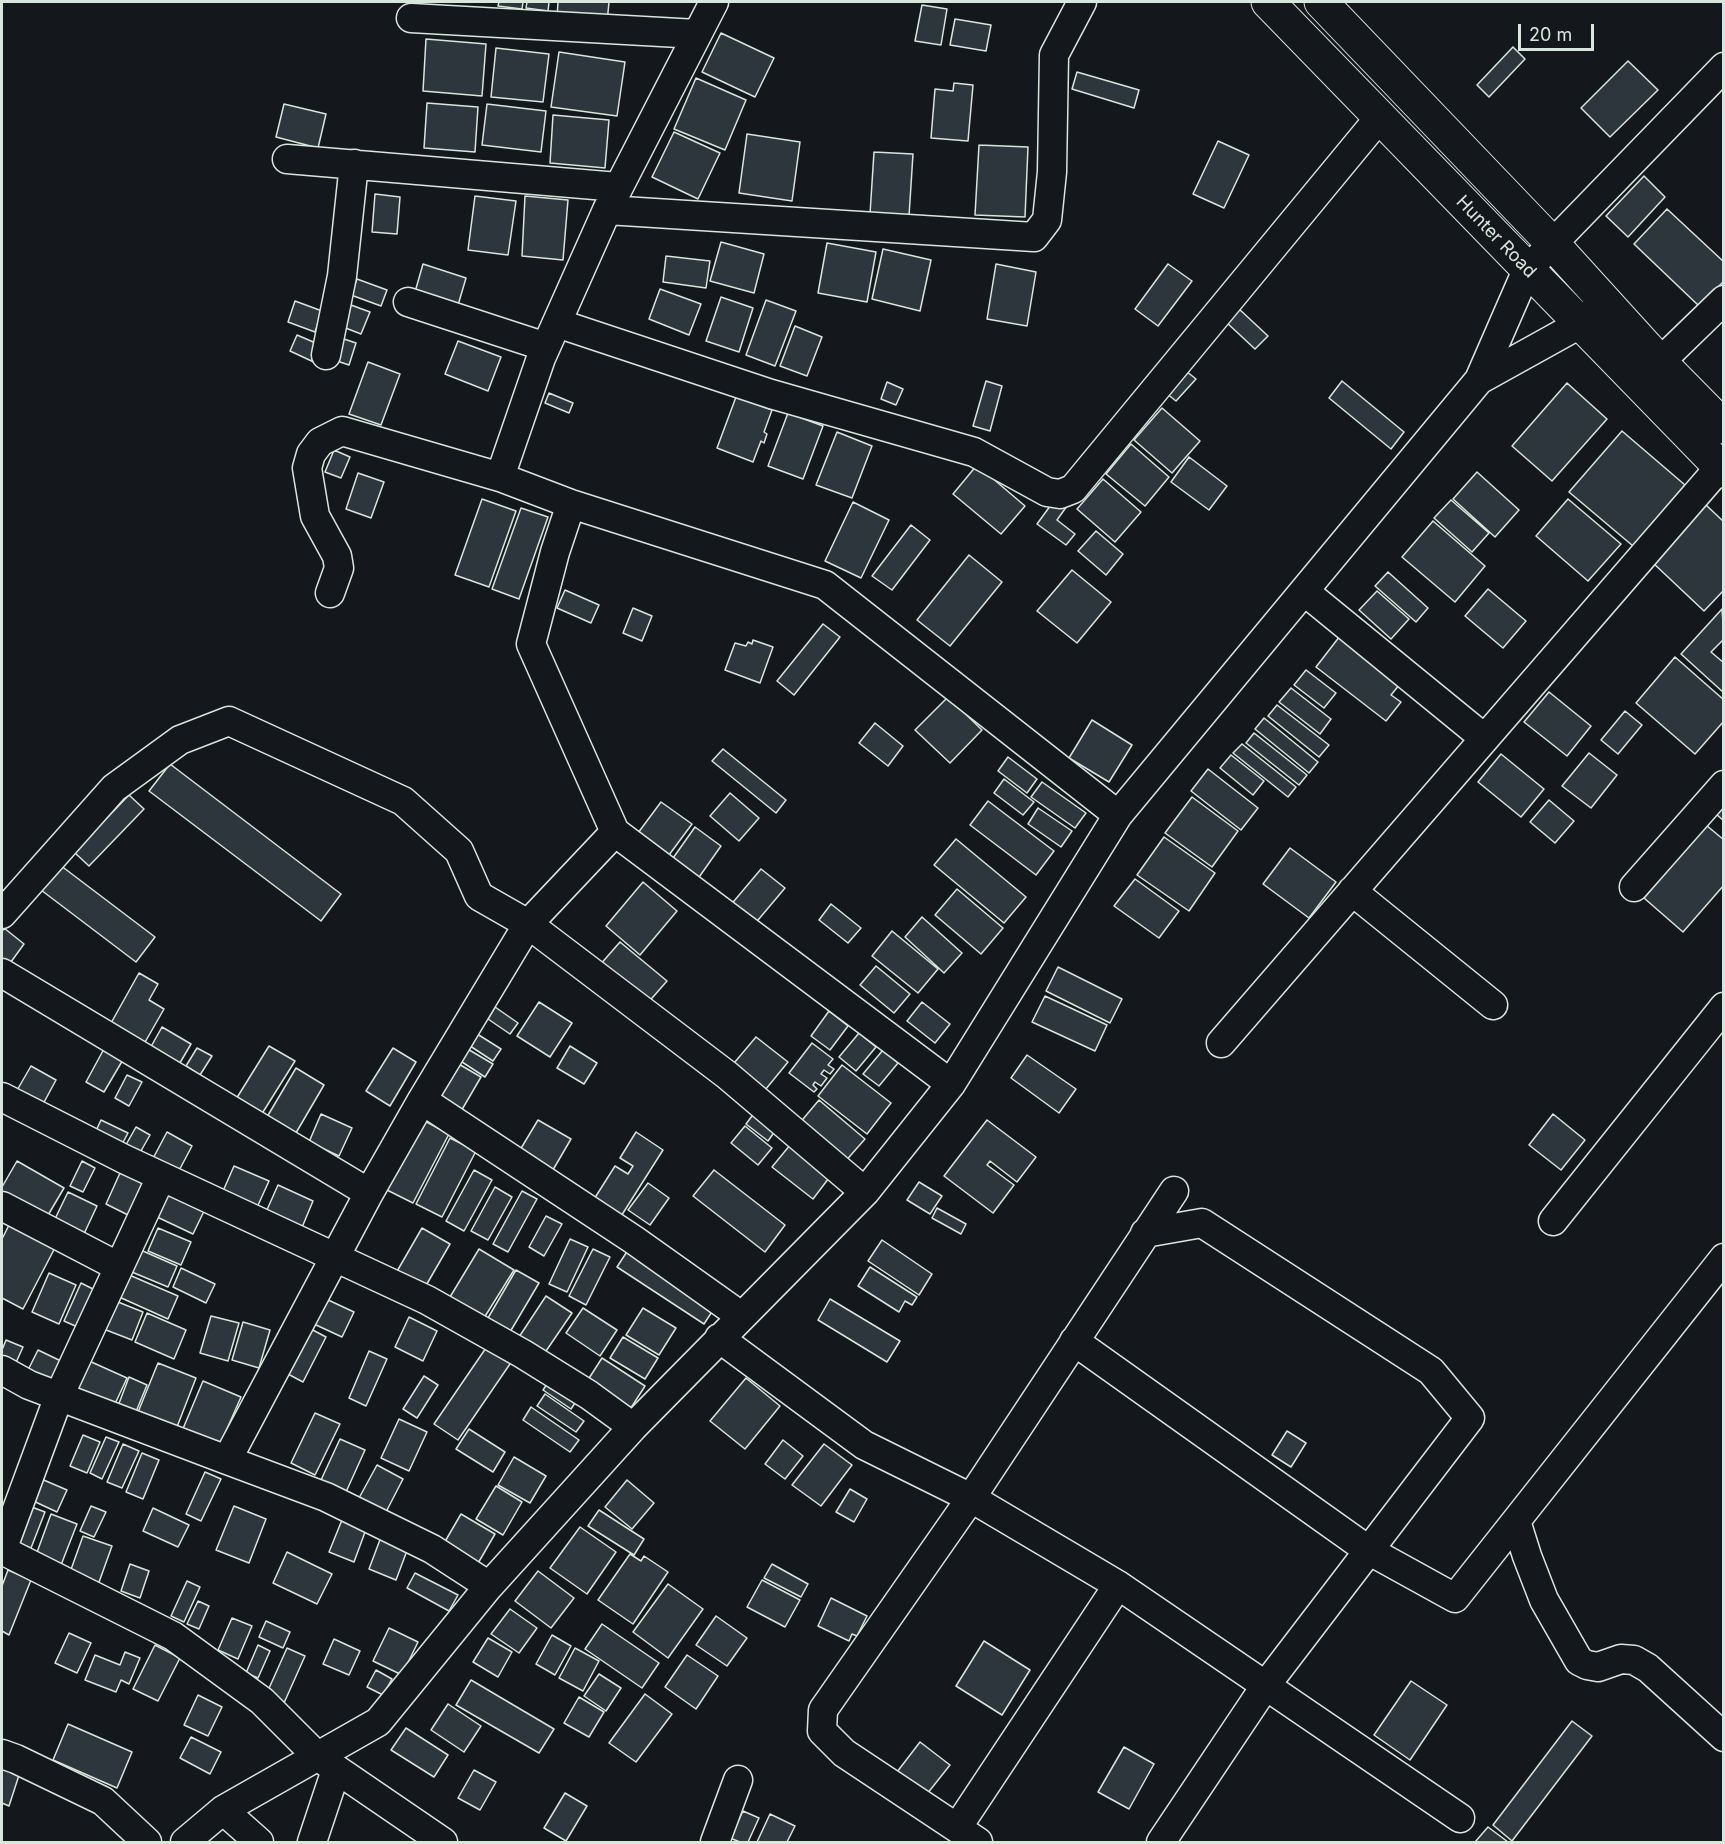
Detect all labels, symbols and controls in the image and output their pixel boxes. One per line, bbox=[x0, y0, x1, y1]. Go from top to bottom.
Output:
scale bar bbox=[1521, 12, 1598, 50]
text: 20 m bbox=[1529, 24, 1572, 45]
street label: Hunter Road bbox=[1451, 191, 1541, 283]

